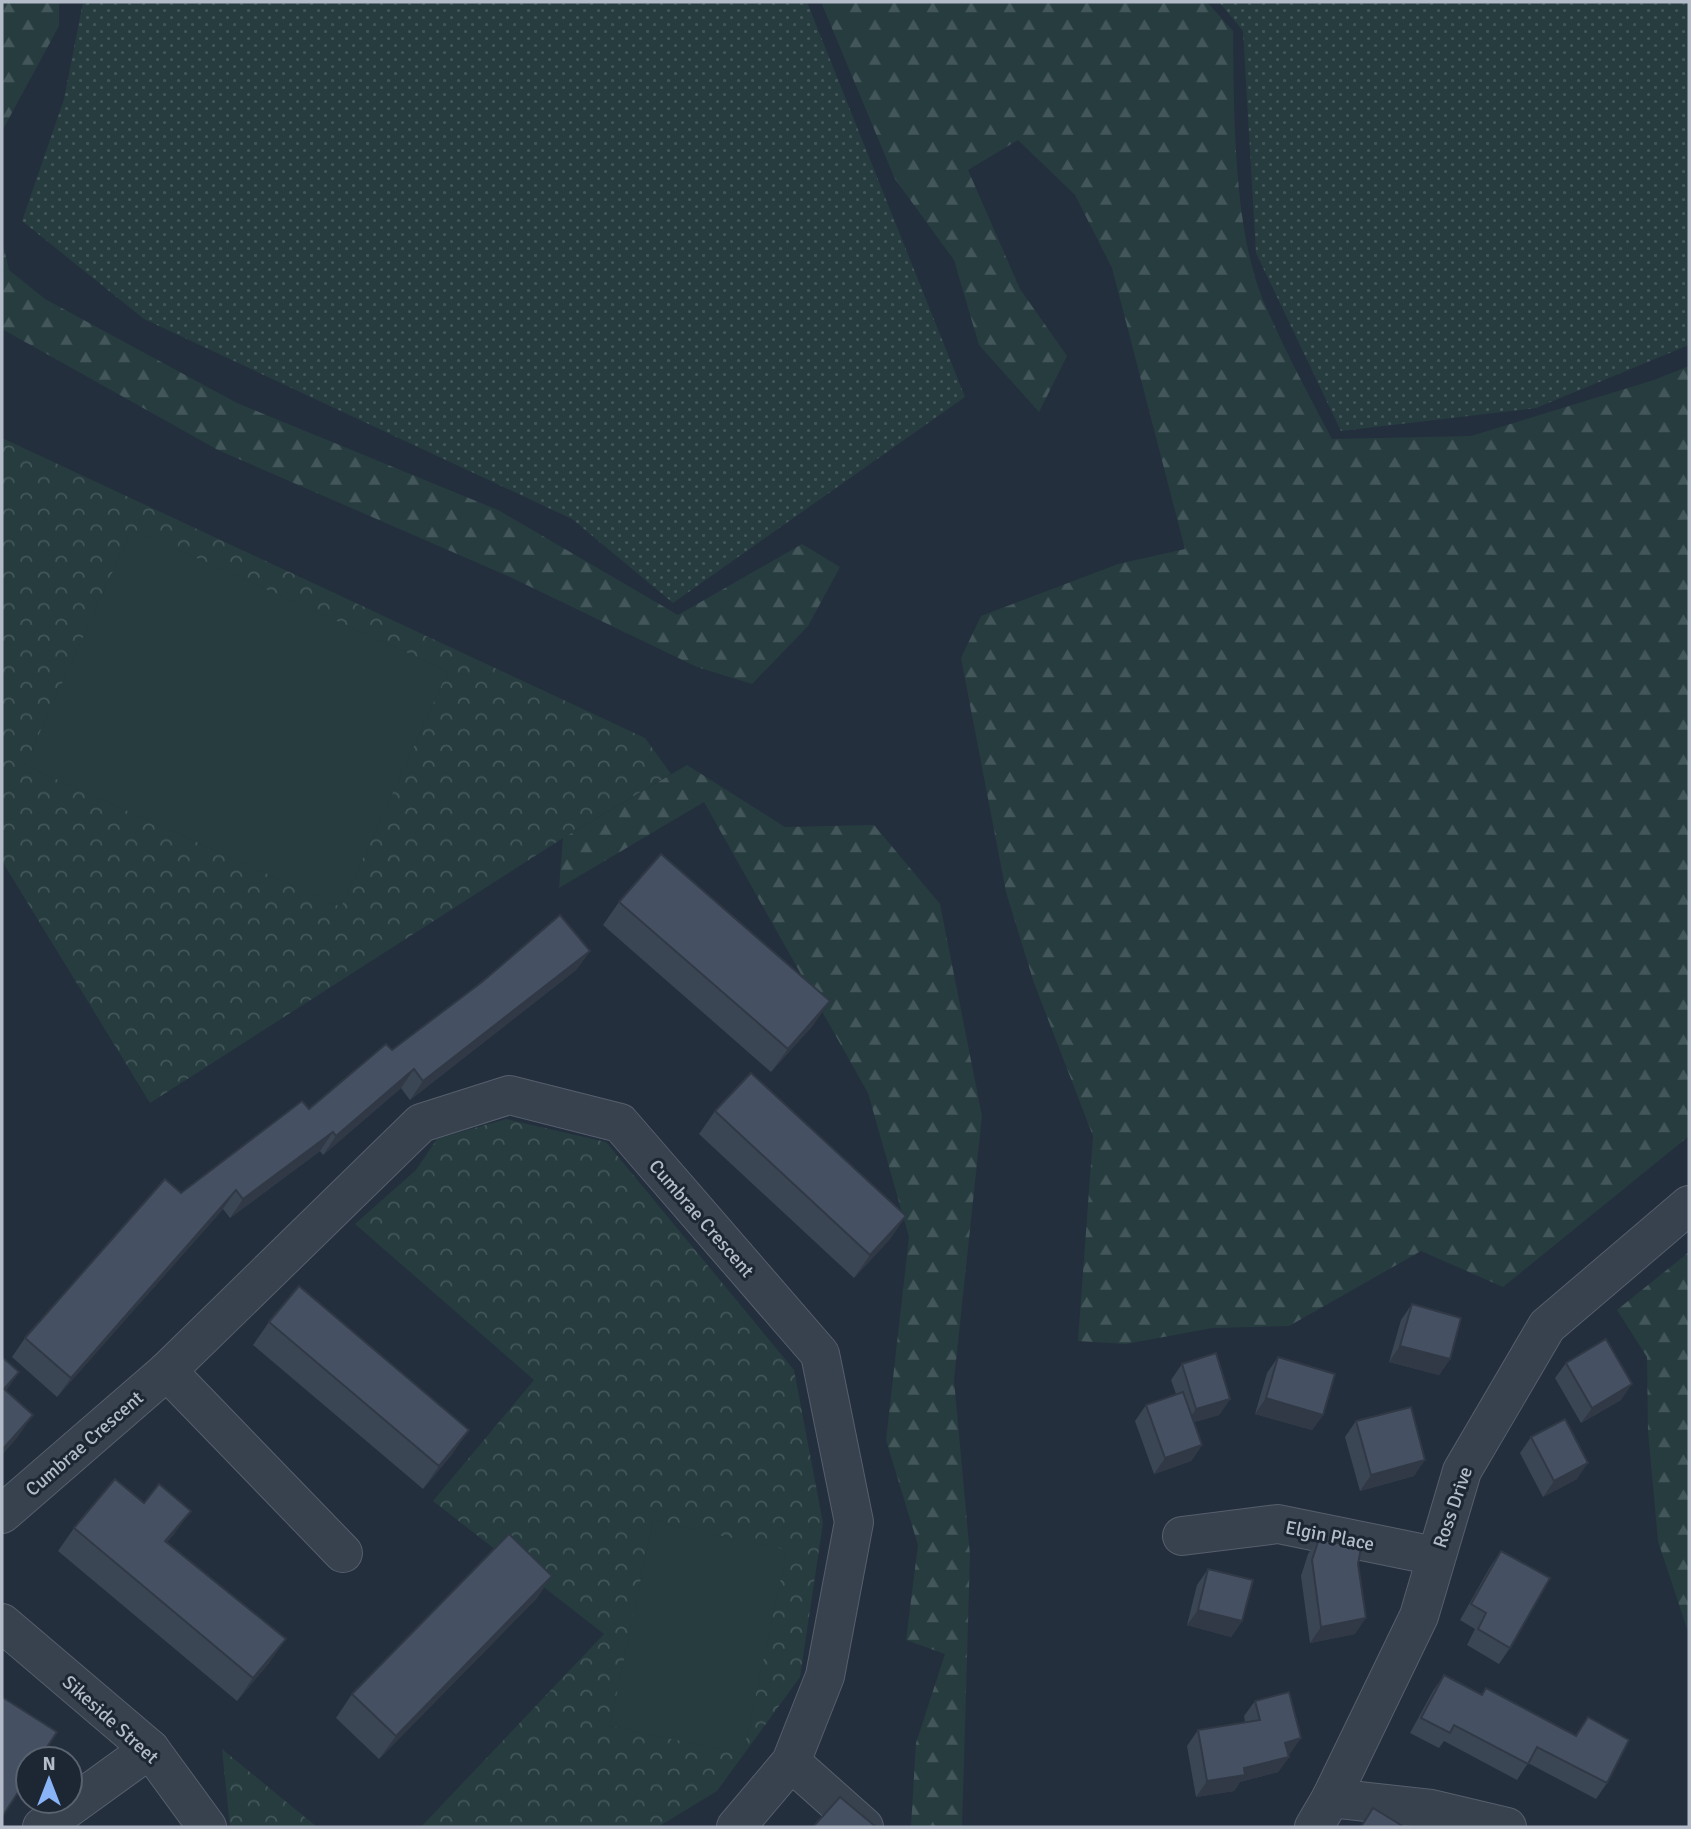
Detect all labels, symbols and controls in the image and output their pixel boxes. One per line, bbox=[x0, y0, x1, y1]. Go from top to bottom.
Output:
street label: Cumbrae Crescent bbox=[644, 1155, 759, 1283]
street label: Cumbrae Crescent bbox=[21, 1386, 149, 1501]
street label: Ross Drive bbox=[1428, 1464, 1478, 1551]
street label: Elgin Place bbox=[1283, 1516, 1376, 1556]
street label: Sikeside Street bbox=[57, 1670, 164, 1769]
north arrow bbox=[14, 1745, 84, 1815]
text: N bbox=[42, 1752, 56, 1776]

